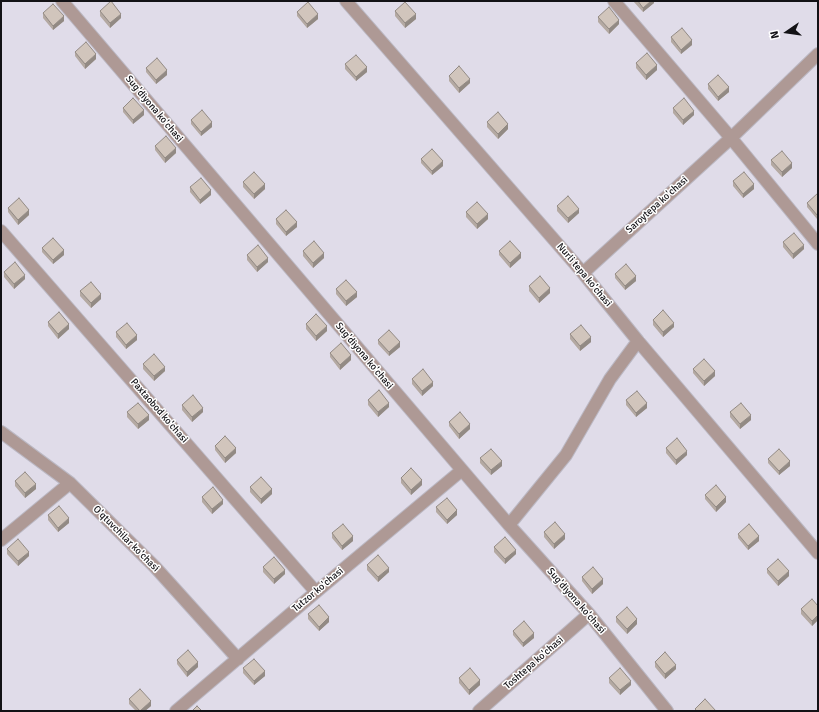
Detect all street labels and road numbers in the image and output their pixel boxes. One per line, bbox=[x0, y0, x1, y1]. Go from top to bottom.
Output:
street label: Sug'diyona ko'chasi bbox=[123, 73, 185, 145]
street label: Saroytepa ko'chasi bbox=[624, 174, 690, 236]
street label: Nurli tepa ko'chasi bbox=[554, 241, 614, 309]
street label: Sug'diyona ko'chasi bbox=[333, 320, 395, 392]
street label: Paxtaobod ko'chasi bbox=[128, 376, 190, 446]
street label: O'qtuvchilar ko'chasi bbox=[90, 503, 162, 575]
street label: Tutzor ko'chasi bbox=[290, 565, 346, 615]
street label: Sug'diyona ko'chasi bbox=[544, 566, 608, 636]
street label: Toshtepa ko'chasi bbox=[502, 634, 566, 692]

